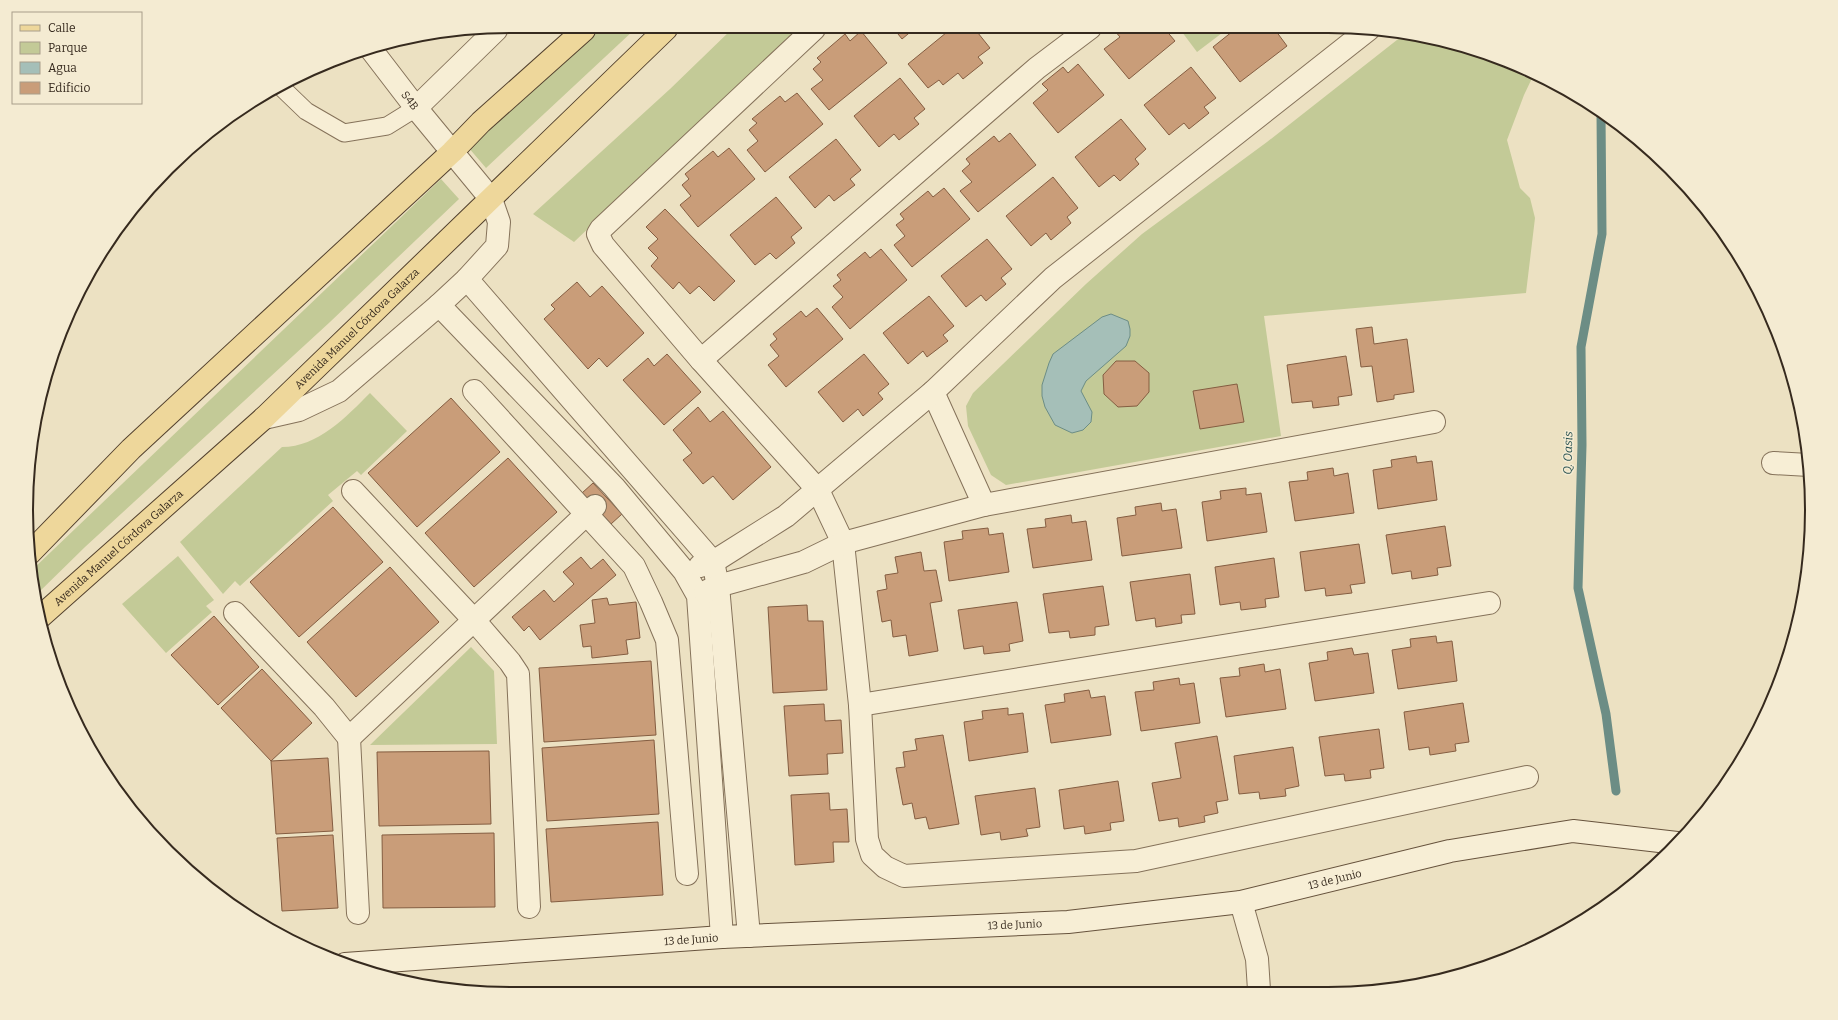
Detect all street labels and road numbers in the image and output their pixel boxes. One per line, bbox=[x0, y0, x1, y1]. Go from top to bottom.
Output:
street label: S4B bbox=[398, 89, 421, 113]
street label: Avenida Manuel Córdova Galarza bbox=[292, 266, 422, 392]
street label: Avenida Manuel Córdova Galarza bbox=[51, 487, 186, 609]
street label: 13 de Junio bbox=[1307, 867, 1363, 892]
street label: 13 de Junio bbox=[987, 917, 1042, 932]
street label: 13 de Junio bbox=[663, 931, 719, 948]

